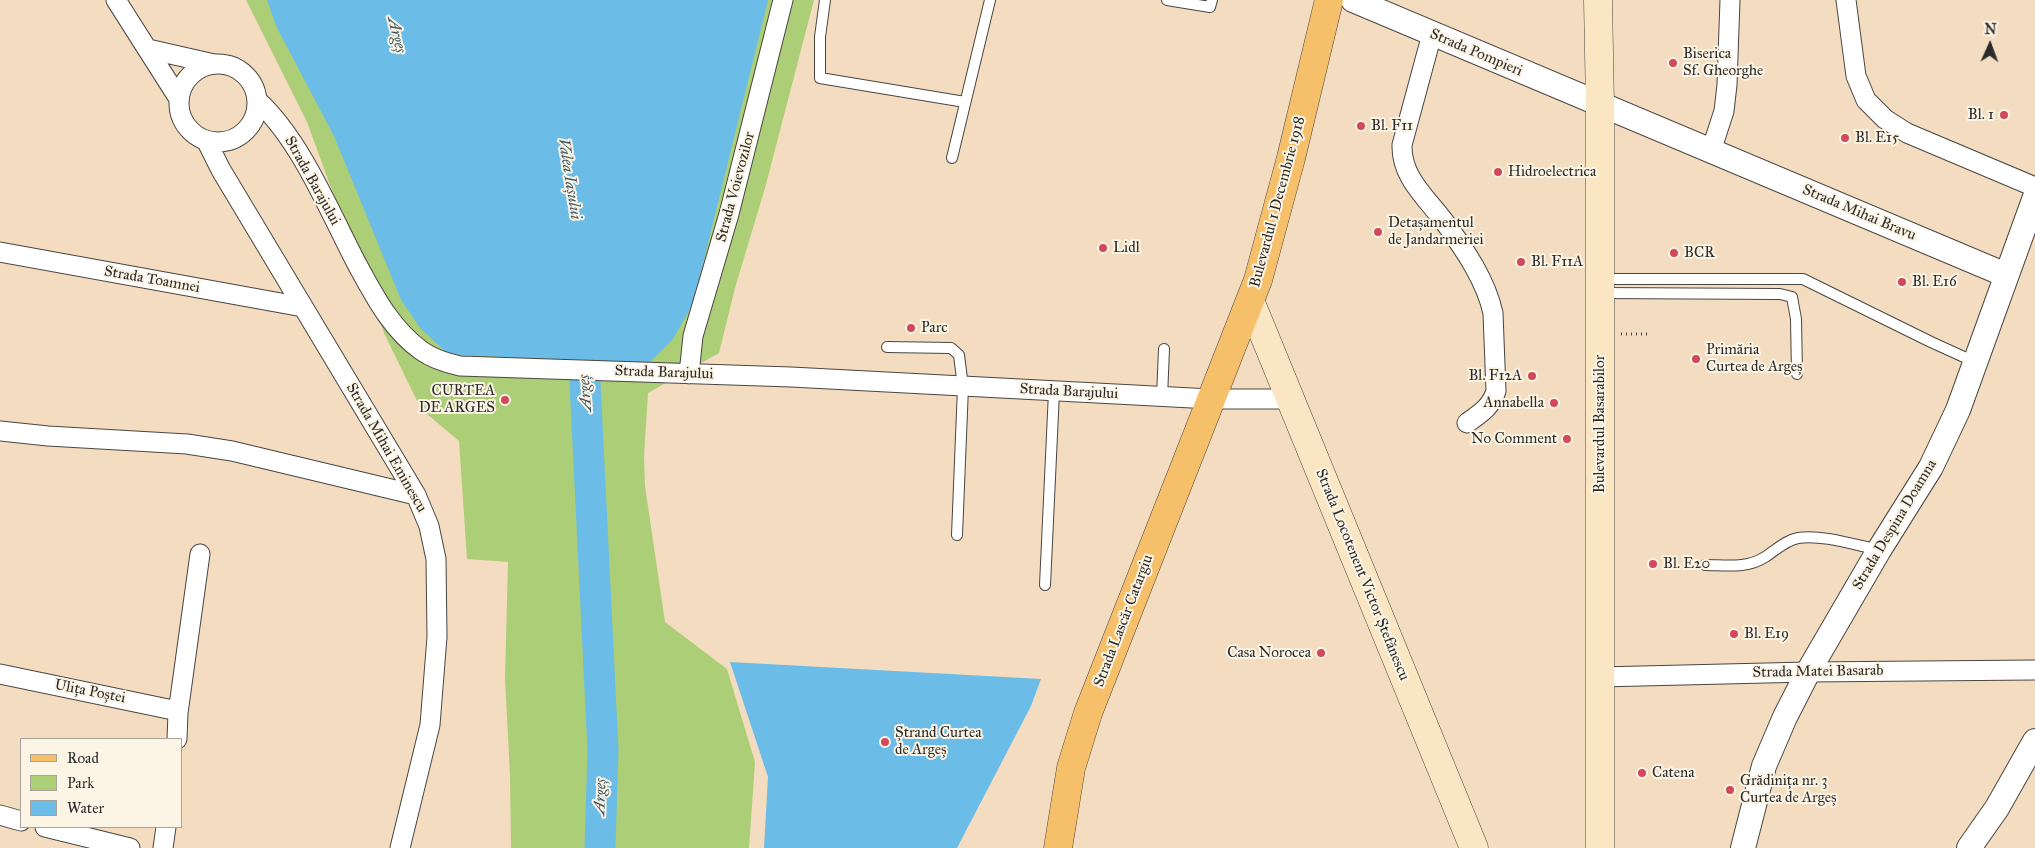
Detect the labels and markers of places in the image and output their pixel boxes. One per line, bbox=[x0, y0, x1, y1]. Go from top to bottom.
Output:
place label: Biserica Sf. Gheorghe bbox=[1683, 45, 1763, 80]
marker: Biserica Sf. Gheorghe bbox=[1667, 57, 1679, 69]
place label: Bl. 1 bbox=[1968, 106, 1994, 124]
marker: Bl. 1 bbox=[1998, 109, 2010, 121]
place label: Bl. F11 bbox=[1371, 117, 1413, 135]
marker: Bl. F11 bbox=[1355, 120, 1367, 132]
place label: Bl. E15 bbox=[1855, 129, 1899, 147]
marker: Bl. E15 bbox=[1839, 132, 1851, 144]
place label: Hidroelectrica bbox=[1508, 163, 1596, 181]
marker: Hidroelectrica bbox=[1492, 166, 1504, 178]
place label: Detașamentul de Jandarmeriei bbox=[1388, 214, 1484, 249]
marker: Detașamentul de Jandarmeriei bbox=[1372, 226, 1384, 238]
place label: Lidl bbox=[1113, 239, 1140, 257]
marker: Lidl bbox=[1097, 242, 1109, 254]
place label: BCR bbox=[1684, 244, 1715, 262]
marker: BCR bbox=[1668, 247, 1680, 259]
place label: Bl. F11A bbox=[1531, 253, 1583, 271]
marker: Bl. F11A bbox=[1515, 256, 1527, 268]
place label: Bl. E16 bbox=[1912, 273, 1957, 291]
marker: Bl. E16 bbox=[1896, 276, 1908, 288]
place label: Parc bbox=[921, 319, 948, 337]
marker: Parc bbox=[905, 322, 917, 334]
place label: Primăria Curtea de Argeș bbox=[1706, 341, 1802, 376]
marker: Primăria Curtea de Argeș bbox=[1690, 353, 1702, 365]
place label: Bl. F12A bbox=[1468, 367, 1522, 385]
marker: Bl. F12A bbox=[1526, 370, 1538, 382]
place label: CURTEA DE ARGES bbox=[419, 382, 495, 417]
marker: CURTEA DE ARGES bbox=[499, 394, 511, 406]
place label: Annabella bbox=[1483, 394, 1544, 412]
marker: Annabella bbox=[1548, 397, 1560, 409]
place label: No Comment bbox=[1471, 430, 1557, 448]
marker: No Comment bbox=[1561, 433, 1573, 445]
place label: Bl. E20 bbox=[1663, 555, 1710, 573]
marker: Bl. E20 bbox=[1647, 558, 1659, 570]
place label: Bl. E19 bbox=[1744, 625, 1789, 643]
marker: Bl. E19 bbox=[1728, 628, 1740, 640]
place label: Casa Norocea bbox=[1227, 644, 1311, 662]
marker: Casa Norocea bbox=[1315, 647, 1327, 659]
place label: Ștrand Curtea de Argeș bbox=[895, 724, 982, 759]
marker: Ștrand Curtea de Argeș bbox=[879, 736, 891, 748]
place label: Catena bbox=[1652, 764, 1695, 782]
marker: Catena bbox=[1636, 767, 1648, 779]
place label: Grădinița nr. 3 Curtea de Argeș bbox=[1740, 772, 1836, 807]
marker: Grădinița nr. 3 Curtea de Argeș bbox=[1724, 784, 1736, 796]

